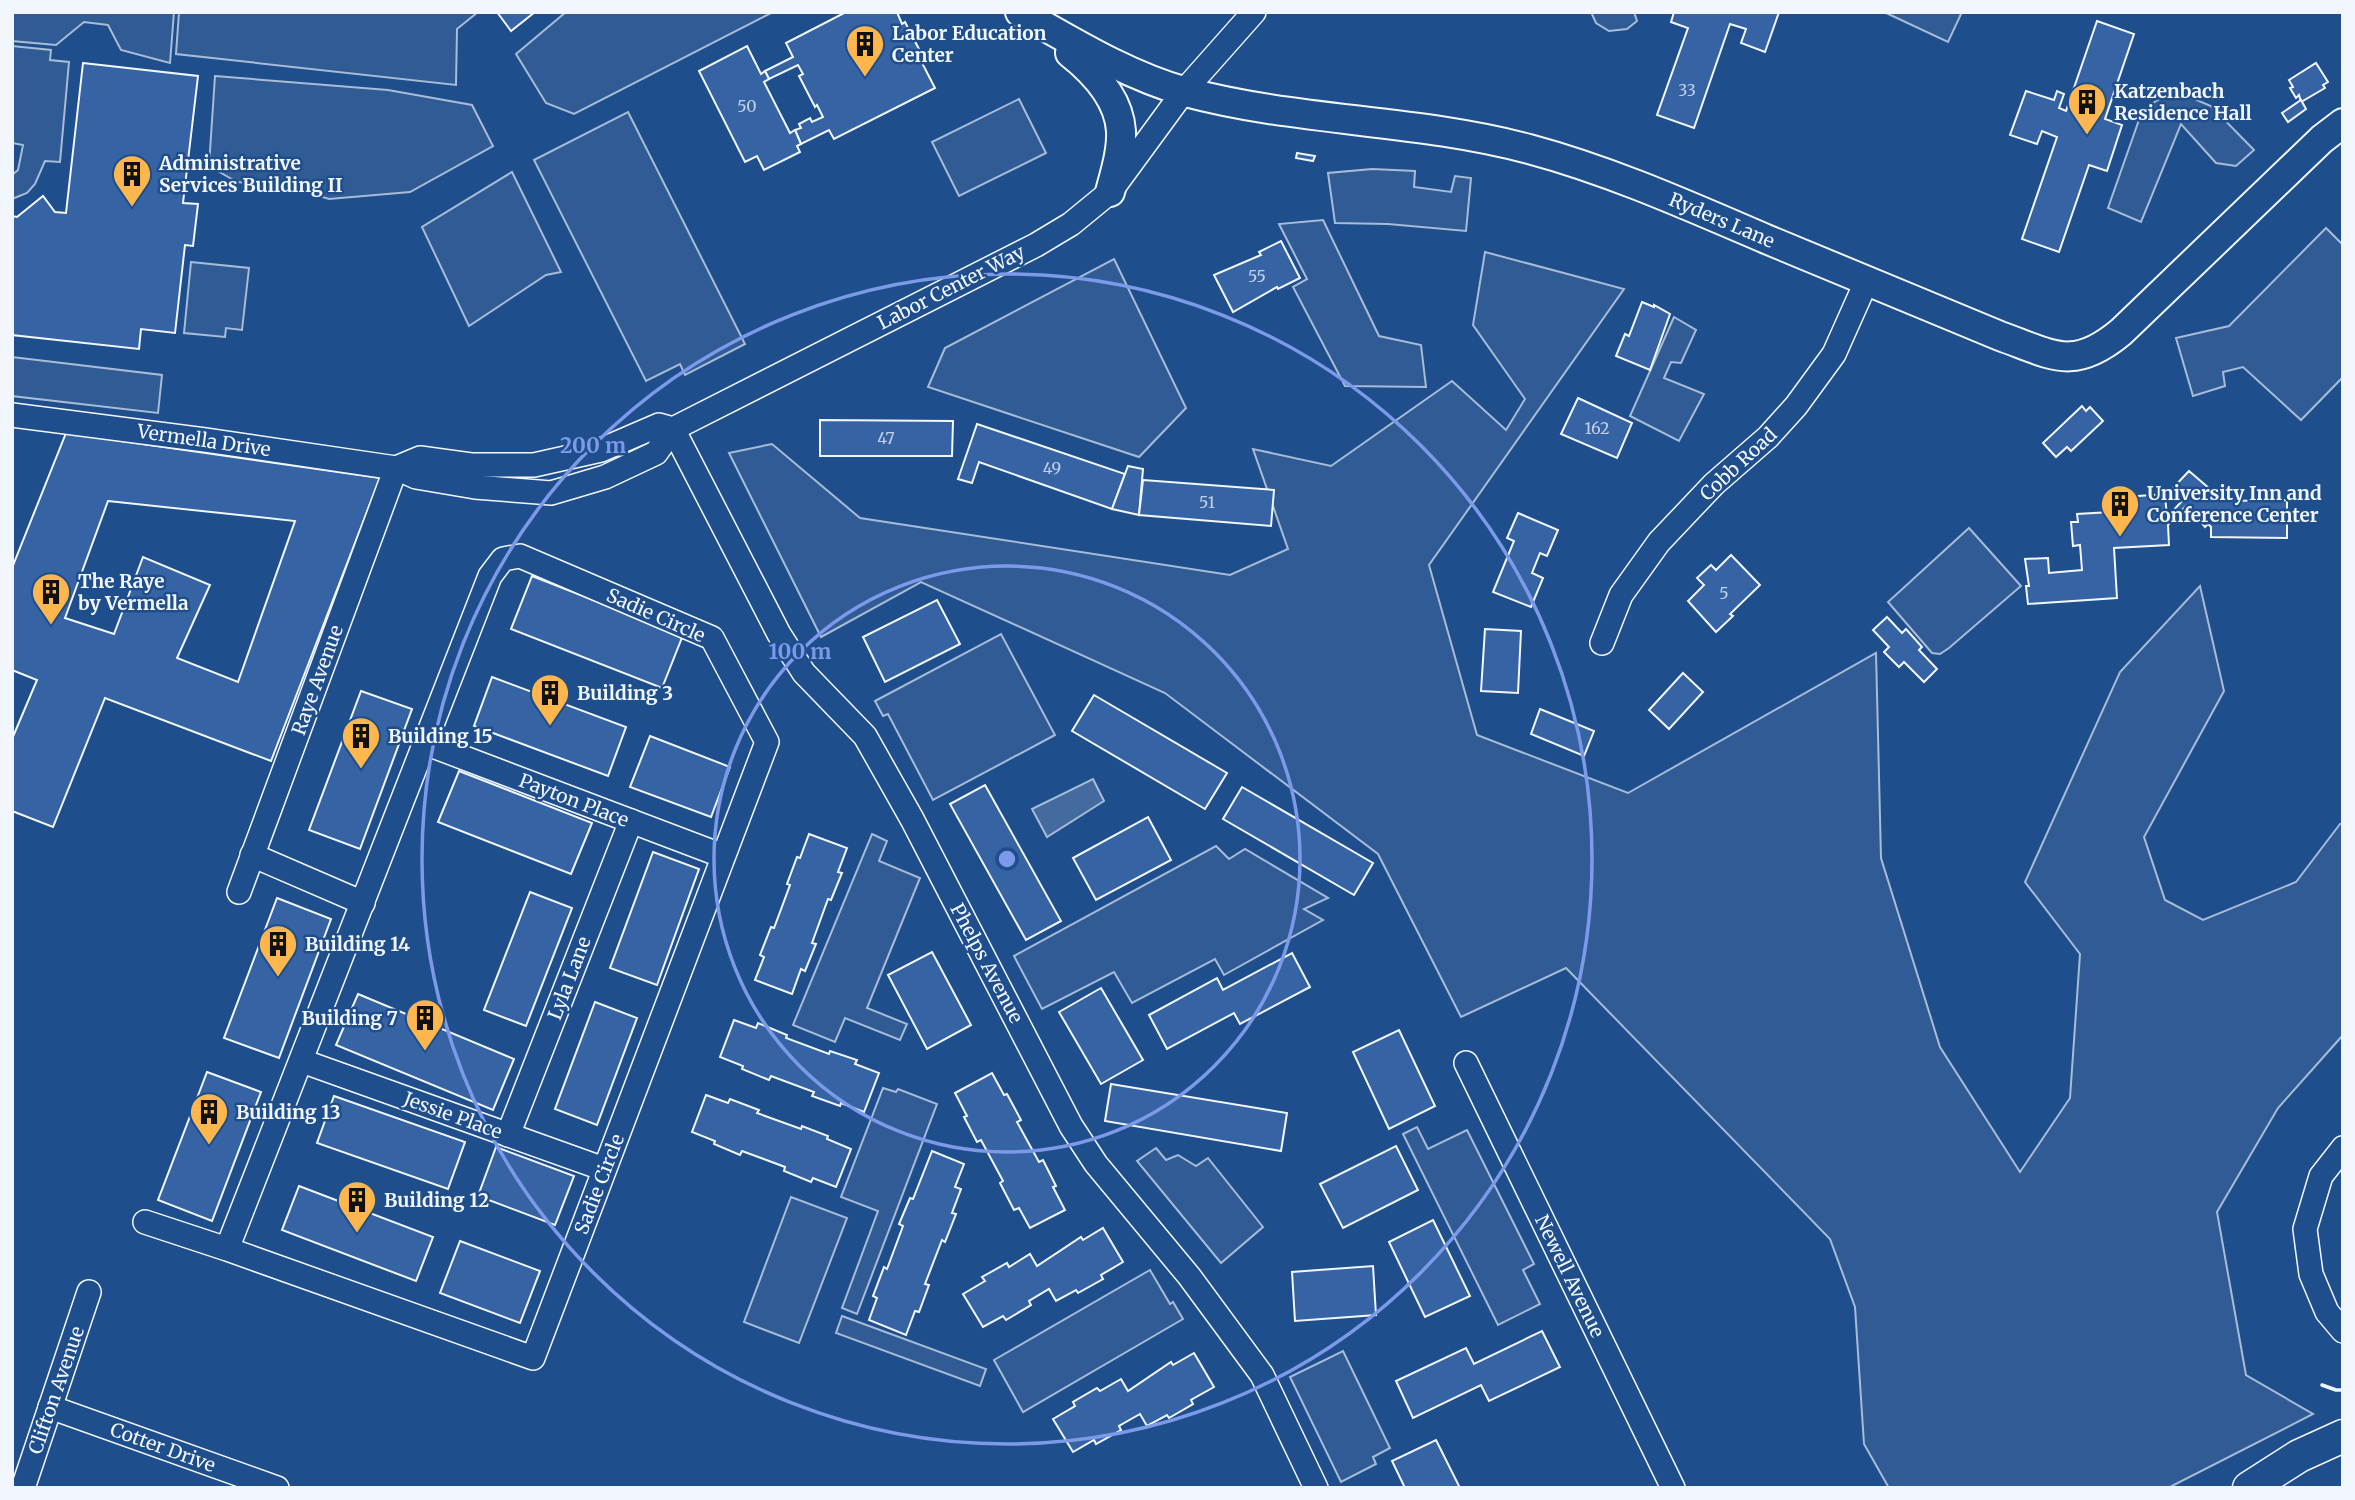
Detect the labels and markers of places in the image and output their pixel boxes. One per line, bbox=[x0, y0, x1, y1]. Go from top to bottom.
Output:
place label: Labor Education Center bbox=[892, 21, 1047, 67]
building icon: Labor Education Center bbox=[844, 23, 886, 78]
place label: Katzenbach Residence Hall bbox=[2114, 79, 2252, 125]
building icon: Katzenbach Residence Hall bbox=[2066, 81, 2108, 136]
place label: Administrative Services Building II bbox=[158, 151, 343, 197]
building icon: Administrative Services Building II bbox=[111, 153, 153, 208]
place label: University Inn and Conference Center bbox=[2147, 481, 2322, 527]
building icon: University Inn and Conference Center bbox=[2099, 483, 2141, 538]
place label: The Raye by Vermella bbox=[78, 569, 189, 615]
building icon: The Raye by Vermella bbox=[30, 571, 72, 626]
building icon: Building 3 bbox=[529, 672, 571, 727]
place label: Building 3 bbox=[577, 681, 673, 705]
building icon: Building 15 bbox=[340, 715, 382, 770]
place label: Building 15 bbox=[388, 724, 493, 748]
centre of rings bbox=[995, 847, 1019, 871]
building icon: Building 14 bbox=[257, 923, 299, 978]
place label: Building 14 bbox=[305, 932, 410, 956]
building icon: Building 7 bbox=[404, 997, 446, 1052]
place label: Building 7 bbox=[301, 1006, 398, 1030]
building icon: Building 13 bbox=[188, 1091, 230, 1146]
place label: Building 13 bbox=[236, 1100, 341, 1124]
building icon: Building 12 bbox=[336, 1179, 378, 1234]
place label: Building 12 bbox=[384, 1188, 489, 1212]

